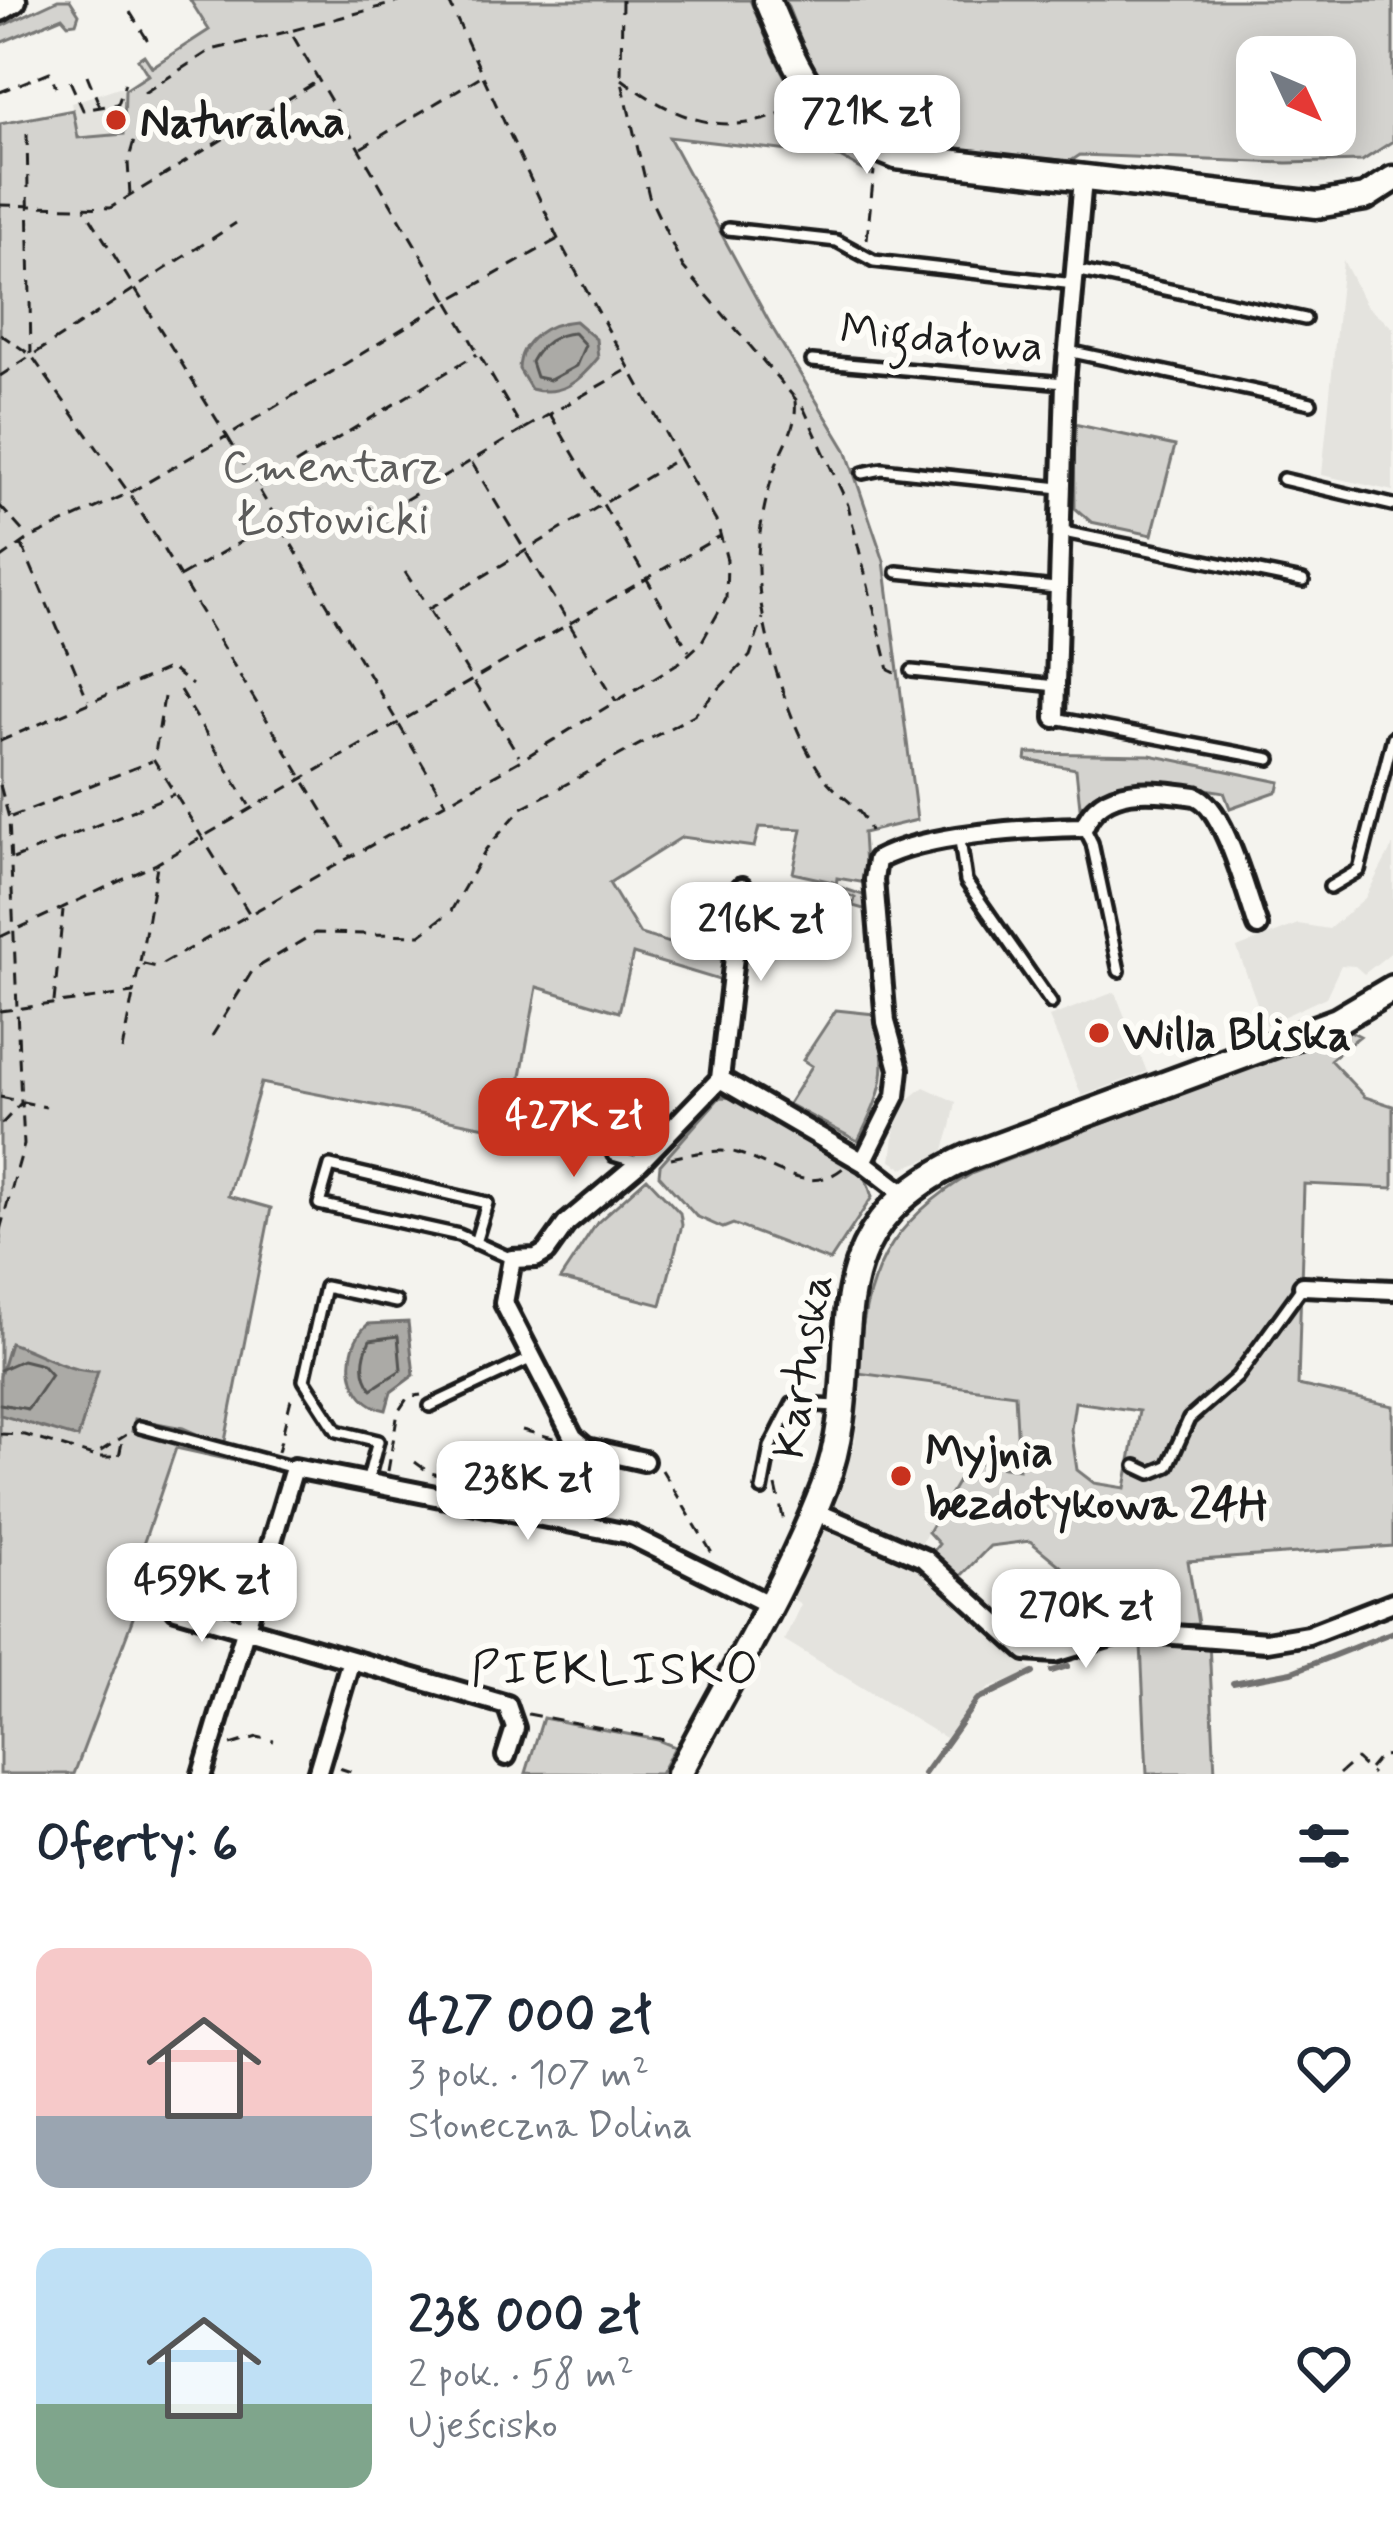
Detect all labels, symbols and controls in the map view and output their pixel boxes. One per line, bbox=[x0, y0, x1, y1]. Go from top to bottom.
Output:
north arrow bbox=[1236, 36, 1356, 156]
map controls bbox=[1236, 36, 1356, 156]
pin: 721K zł bbox=[756, 75, 978, 177]
text: 721K zł bbox=[801, 88, 933, 139]
place label: Naturalna bbox=[140, 94, 345, 153]
marker: Naturalna bbox=[103, 107, 129, 133]
street label: Migdałowa bbox=[837, 301, 1046, 383]
park label: Cmentarz Łostowicki bbox=[222, 439, 442, 550]
pin: 216K zł bbox=[650, 882, 872, 984]
text: 216K zł bbox=[698, 895, 824, 946]
place label: Willa Bliska bbox=[1123, 1007, 1351, 1066]
marker: Willa Bliska bbox=[1086, 1020, 1112, 1046]
pin: 427K zł bbox=[463, 1078, 685, 1180]
text: 427K zł bbox=[505, 1091, 643, 1142]
street label: Kartuska bbox=[761, 1270, 848, 1463]
place label: Myjnia bezdotykowa 24H bbox=[925, 1424, 1268, 1535]
pin: 238K zł bbox=[417, 1441, 639, 1543]
text: 238K zł bbox=[463, 1454, 593, 1505]
marker: Myjnia bezdotykowa 24H bbox=[888, 1463, 914, 1489]
pin: 459K zł bbox=[91, 1543, 313, 1645]
text: 459K zł bbox=[134, 1556, 270, 1607]
pin: 270K zł bbox=[975, 1569, 1197, 1671]
text: 270K zł bbox=[1019, 1582, 1153, 1633]
district label: PIEKLISKO bbox=[471, 1639, 761, 1702]
text: Oferty: 6 bbox=[36, 1813, 238, 1879]
icon: filters bbox=[1291, 1813, 1357, 1879]
text: 427 000 zł bbox=[408, 1984, 651, 2050]
icon: home bbox=[132, 1996, 276, 2140]
icon: heart bbox=[1291, 2035, 1357, 2101]
text: 3 pok. · 107 m² bbox=[408, 2050, 649, 2101]
text: Słoneczna Dolina bbox=[408, 2101, 693, 2152]
text: 238 000 zł bbox=[408, 2284, 641, 2350]
icon: home bbox=[132, 2296, 276, 2440]
icon: heart bbox=[1291, 2335, 1357, 2401]
text: 2 pok. · 58 m² bbox=[408, 2350, 634, 2401]
text: Ujeścisko bbox=[408, 2401, 558, 2452]

